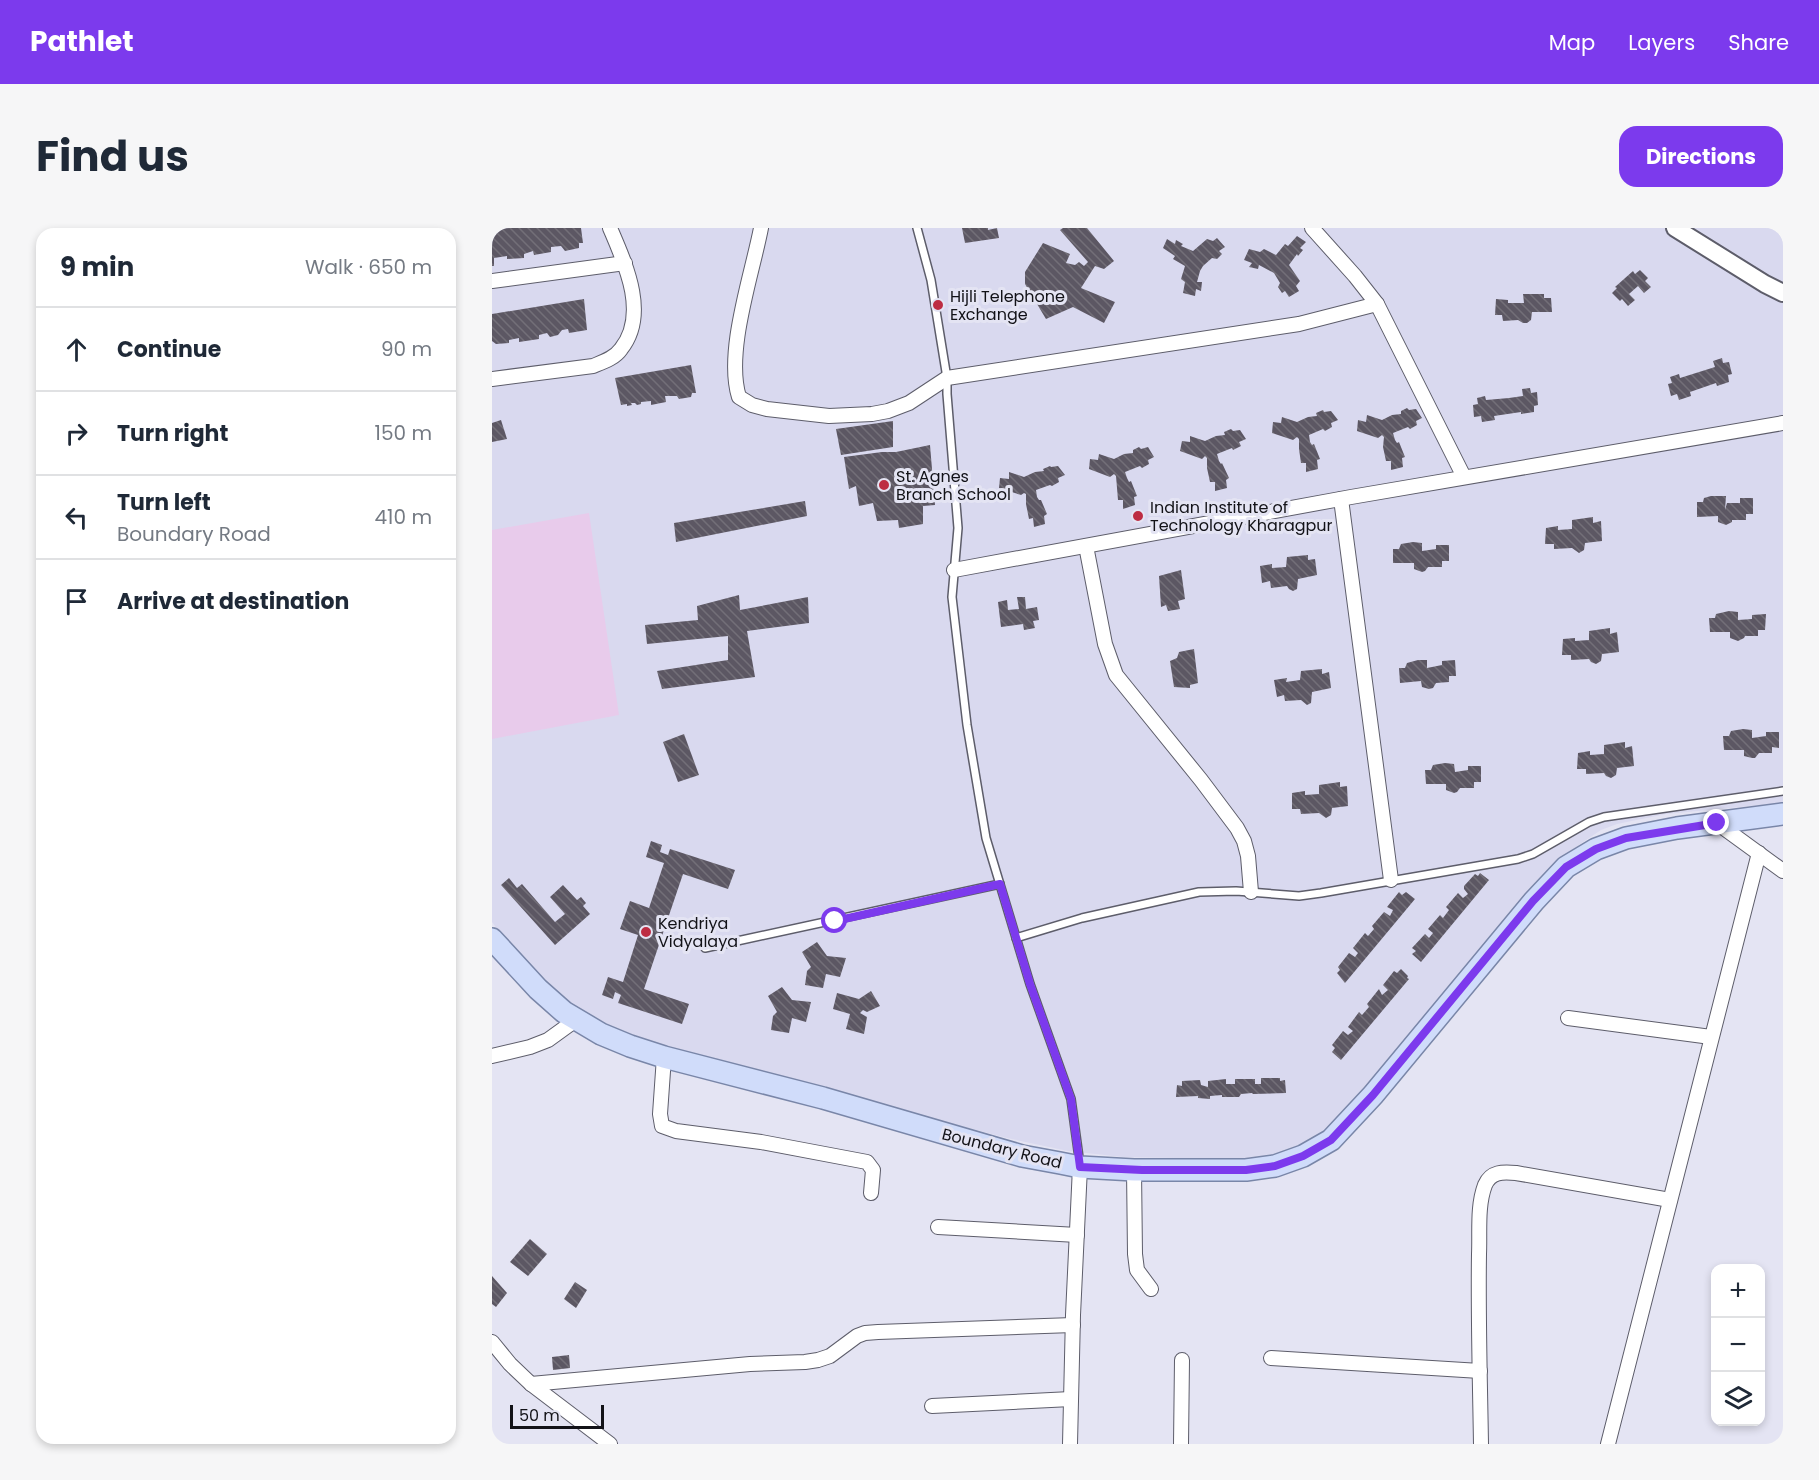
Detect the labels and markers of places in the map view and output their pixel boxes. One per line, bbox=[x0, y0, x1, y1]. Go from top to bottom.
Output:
place label: Hijli Telephone Exchange bbox=[950, 285, 1065, 326]
marker: Hijli Telephone Exchange bbox=[931, 298, 945, 312]
place label: St. Agnes Branch School bbox=[896, 465, 1011, 506]
marker: St. Agnes Branch School bbox=[877, 478, 891, 492]
place label: Indian Institute of Technology Kharagpur bbox=[1150, 496, 1333, 537]
marker: Indian Institute of Technology Kharagpur bbox=[1131, 509, 1145, 523]
place label: Kendriya Vidyalaya bbox=[658, 912, 738, 953]
marker: Kendriya Vidyalaya bbox=[639, 925, 653, 939]

